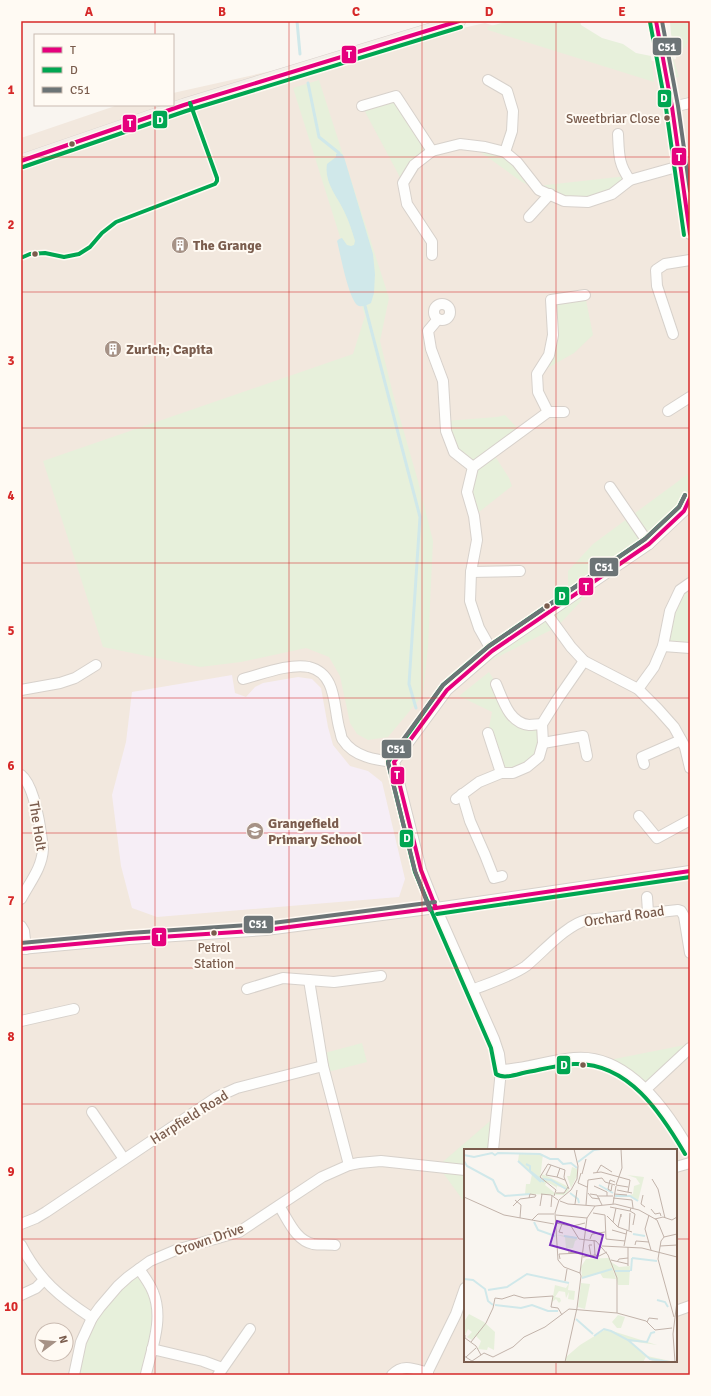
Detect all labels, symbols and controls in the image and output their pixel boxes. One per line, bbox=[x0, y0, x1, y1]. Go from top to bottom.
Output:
text: A bbox=[85, 4, 94, 20]
text: B bbox=[218, 4, 226, 20]
text: C bbox=[352, 4, 360, 20]
text: D bbox=[485, 4, 494, 20]
text: E bbox=[618, 4, 626, 20]
legend bbox=[34, 34, 174, 106]
line badge: C51 bbox=[652, 37, 682, 56]
text: C51 bbox=[658, 41, 676, 54]
text: T bbox=[70, 43, 76, 58]
line badge: T bbox=[341, 45, 357, 64]
text: T bbox=[346, 48, 352, 61]
text: D bbox=[70, 63, 78, 78]
text: 1 bbox=[7, 82, 15, 98]
text: C51 bbox=[70, 83, 90, 98]
line badge: D bbox=[657, 89, 672, 108]
text: D bbox=[660, 92, 668, 105]
line badge: D bbox=[152, 110, 168, 129]
place label: Sweetbriar Close bbox=[566, 111, 660, 127]
marker: Sweetbriar Close bbox=[662, 113, 672, 123]
line badge: T bbox=[122, 114, 137, 133]
text: D bbox=[156, 114, 164, 127]
text: T bbox=[127, 117, 133, 130]
unlabelled marker bbox=[67, 139, 77, 149]
line badge: T bbox=[671, 147, 687, 166]
text: T bbox=[676, 151, 682, 164]
text: 2 bbox=[7, 217, 15, 233]
building icon: The Grange bbox=[170, 235, 190, 255]
place label: The Grange bbox=[193, 237, 262, 254]
unlabelled marker bbox=[30, 249, 40, 259]
building icon: Zurich; Capita bbox=[103, 339, 123, 359]
place label: Zurich; Capita bbox=[126, 341, 213, 358]
text: 3 bbox=[7, 353, 15, 369]
text: 4 bbox=[7, 488, 15, 504]
line badge: C51 bbox=[589, 557, 619, 577]
text: C51 bbox=[595, 561, 613, 574]
line badge: T bbox=[578, 577, 594, 596]
text: T bbox=[583, 581, 589, 594]
line badge: D bbox=[554, 586, 570, 606]
text: D bbox=[558, 590, 566, 603]
unlabelled marker bbox=[542, 601, 552, 611]
text: 5 bbox=[7, 623, 15, 639]
line badge: C51 bbox=[381, 739, 412, 759]
text: C51 bbox=[387, 743, 405, 756]
text: 6 bbox=[7, 758, 15, 774]
line badge: T bbox=[390, 766, 405, 785]
text: T bbox=[394, 769, 400, 782]
street label: The Holt bbox=[25, 800, 50, 852]
place label: Grangefield Primary School bbox=[268, 815, 362, 848]
school or university icon: Grangefield Primary School bbox=[245, 821, 265, 841]
line badge: D bbox=[399, 829, 414, 848]
text: D bbox=[403, 832, 411, 845]
text: 7 bbox=[7, 893, 15, 909]
street label: Orchard Road bbox=[583, 902, 665, 931]
line badge: C51 bbox=[243, 915, 274, 934]
text: C51 bbox=[249, 918, 267, 931]
line badge: T bbox=[151, 927, 167, 947]
marker: Petrol Station bbox=[209, 928, 219, 938]
text: T bbox=[156, 931, 162, 944]
place label: Petrol Station bbox=[194, 940, 234, 972]
text: 8 bbox=[7, 1029, 15, 1045]
line badge: D bbox=[556, 1055, 571, 1075]
text: D bbox=[560, 1059, 568, 1072]
unlabelled marker bbox=[578, 1060, 588, 1070]
street label: Harpfield Road bbox=[147, 1087, 231, 1148]
inset map bbox=[464, 1149, 677, 1362]
text: 9 bbox=[7, 1164, 15, 1180]
street label: Crown Drive bbox=[172, 1220, 246, 1259]
text: 10 bbox=[4, 1299, 18, 1315]
north arrow bbox=[34, 1322, 74, 1362]
text: N bbox=[56, 1334, 70, 1345]

